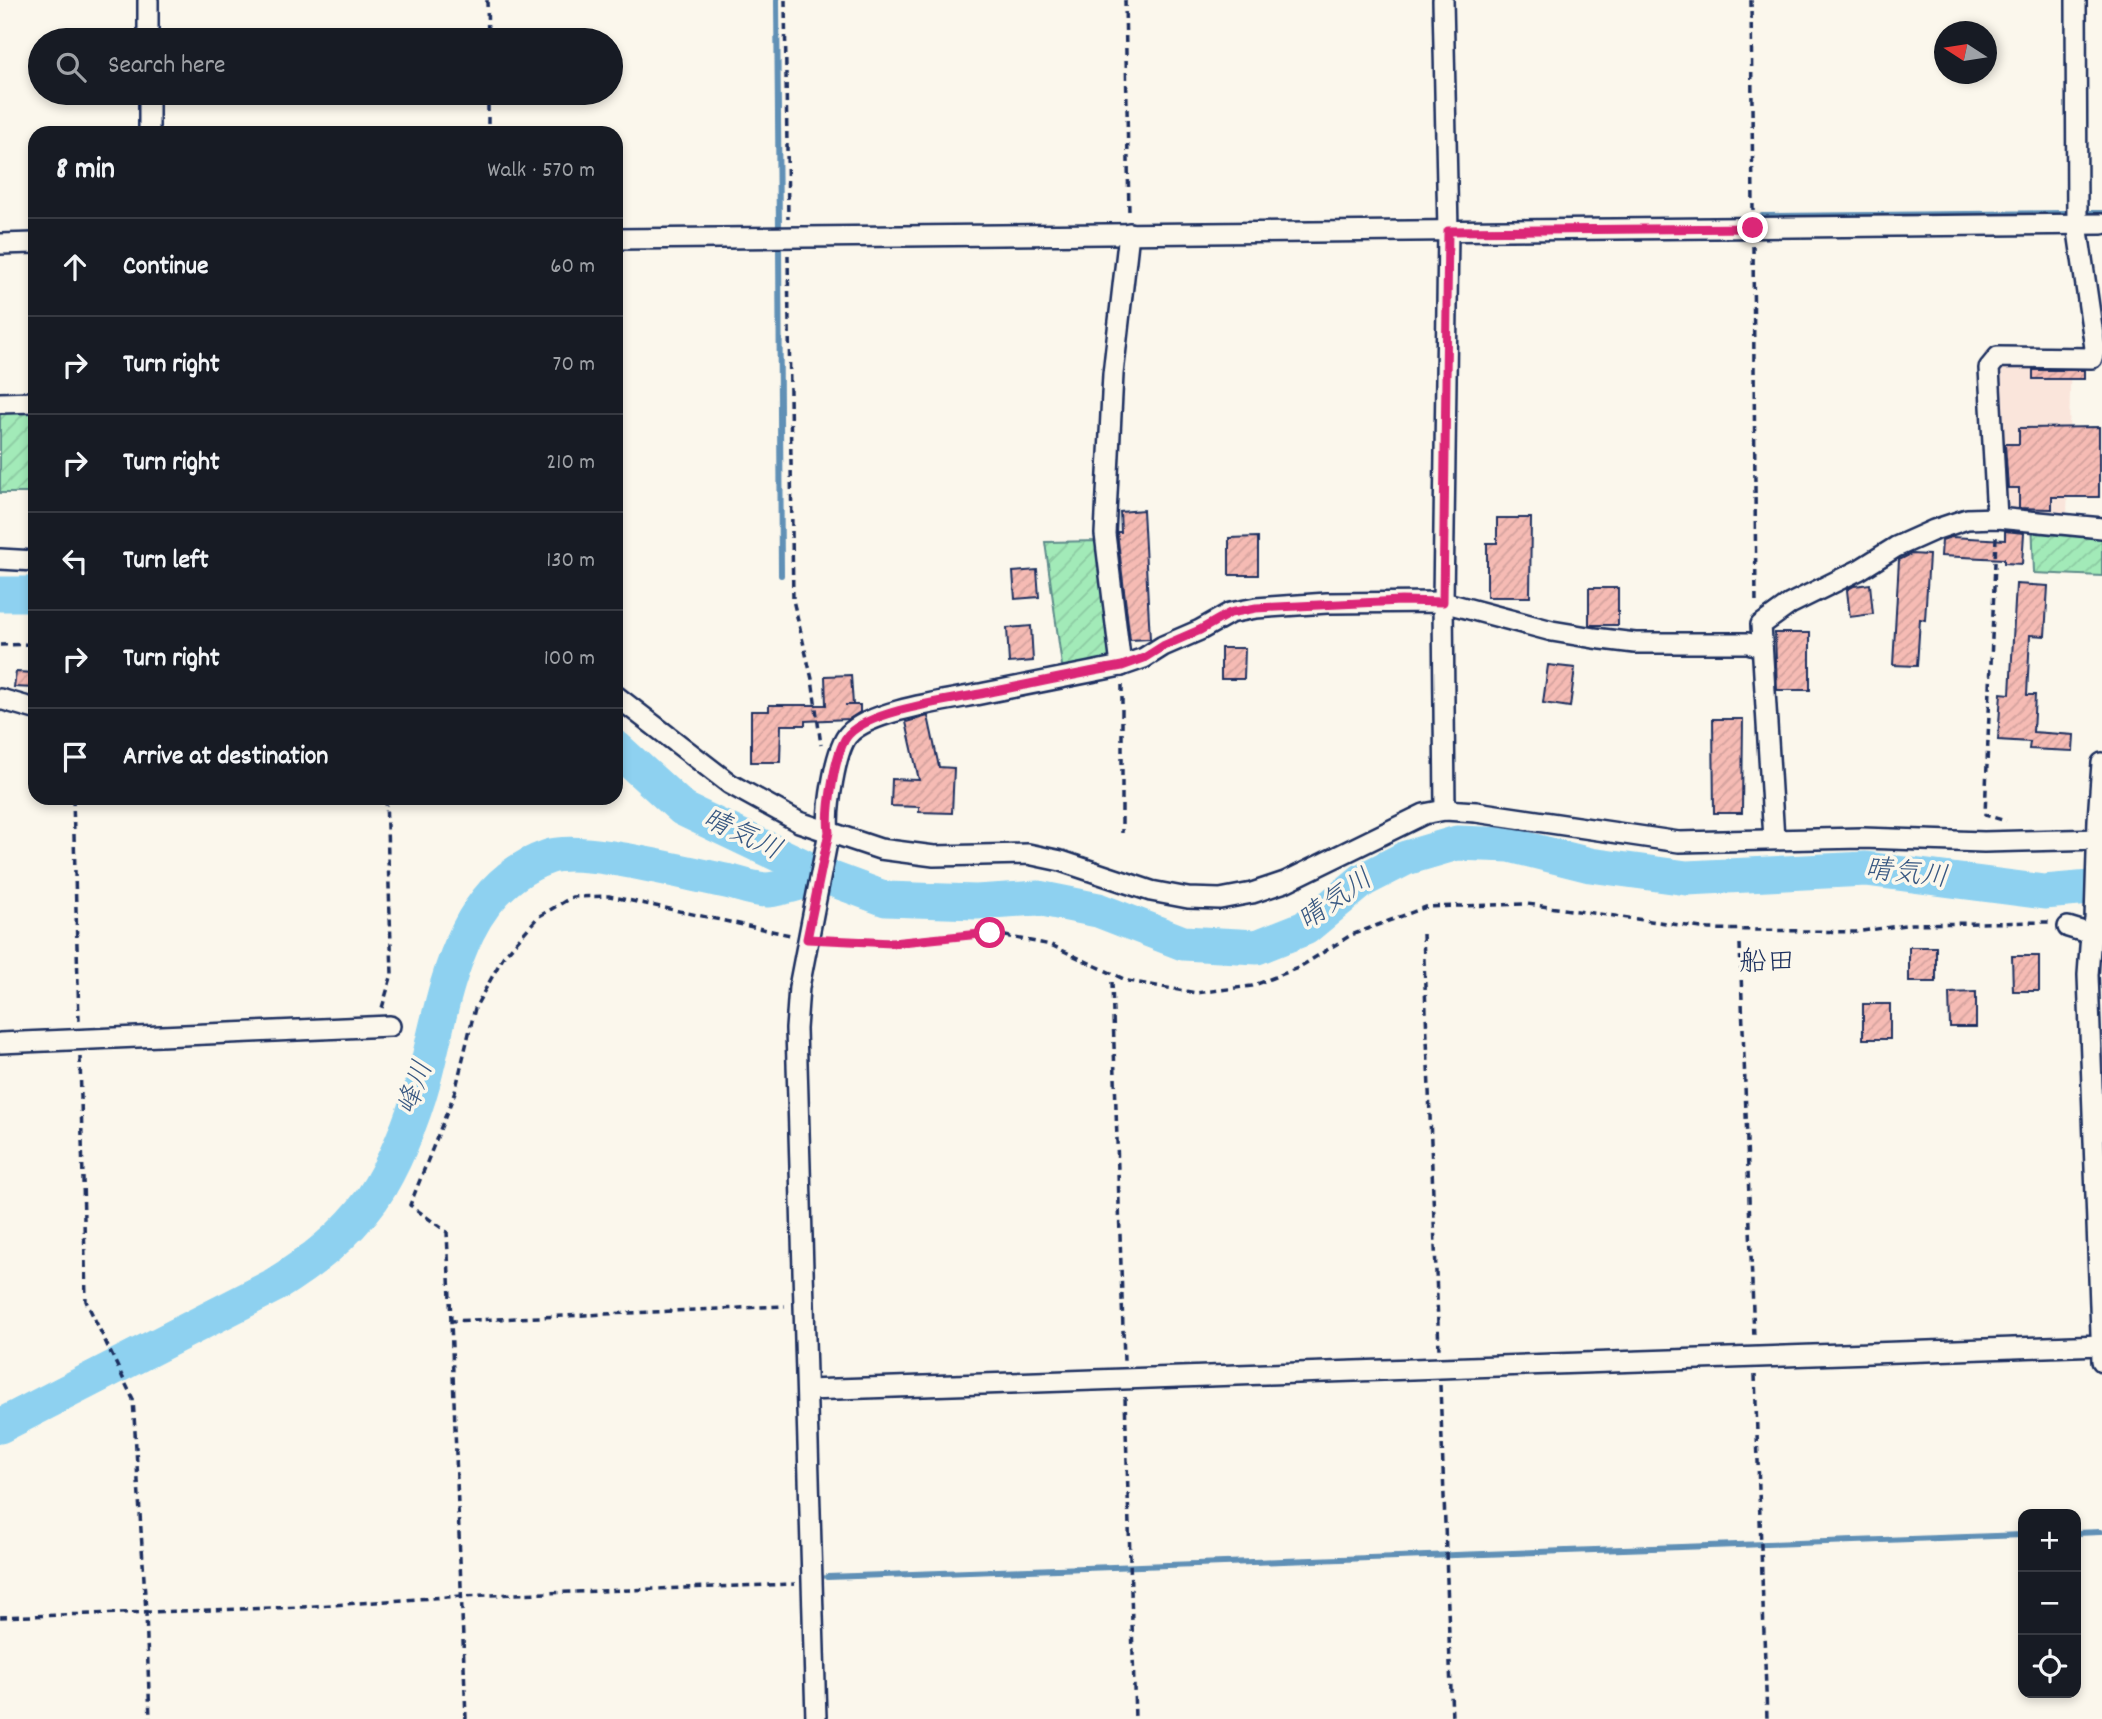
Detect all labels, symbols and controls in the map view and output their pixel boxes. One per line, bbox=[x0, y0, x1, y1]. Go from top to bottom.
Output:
north arrow bbox=[1934, 21, 1997, 84]
search box bbox=[28, 28, 623, 105]
icon: search bbox=[52, 48, 90, 86]
text: Search here bbox=[108, 48, 226, 85]
text: 8 min bbox=[56, 150, 115, 193]
text: Walk · 570 m bbox=[487, 155, 595, 188]
route end bbox=[1737, 212, 1768, 243]
icon: ahead bbox=[56, 248, 94, 286]
text: Continue bbox=[123, 249, 208, 286]
text: 60 m bbox=[550, 251, 595, 284]
icon: right bbox=[56, 346, 94, 384]
text: Turn right bbox=[123, 347, 220, 384]
text: 70 m bbox=[553, 349, 595, 382]
icon: right bbox=[56, 444, 94, 482]
text: Turn right bbox=[123, 445, 220, 482]
text: 210 m bbox=[546, 447, 595, 480]
icon: left bbox=[56, 542, 94, 580]
text: Turn left bbox=[123, 543, 209, 580]
text: 130 m bbox=[546, 545, 595, 578]
icon: right bbox=[56, 640, 94, 678]
text: Turn right bbox=[123, 641, 220, 678]
text: 100 m bbox=[544, 643, 595, 676]
icon: arrive bbox=[56, 738, 94, 776]
text: Arrive at destination bbox=[123, 739, 328, 776]
water label: 晴気川 bbox=[694, 801, 788, 873]
water label: 晴気川 bbox=[1862, 852, 1950, 900]
water label: 晴気川 bbox=[1291, 862, 1383, 942]
route start bbox=[974, 917, 1005, 948]
district label: 船田 bbox=[1739, 945, 1795, 985]
water label: 峰川 bbox=[390, 1056, 446, 1122]
map controls bbox=[2018, 1509, 2081, 1698]
button: + bbox=[2018, 1509, 2081, 1572]
button: − bbox=[2018, 1572, 2081, 1635]
button: locate bbox=[2018, 1635, 2081, 1698]

